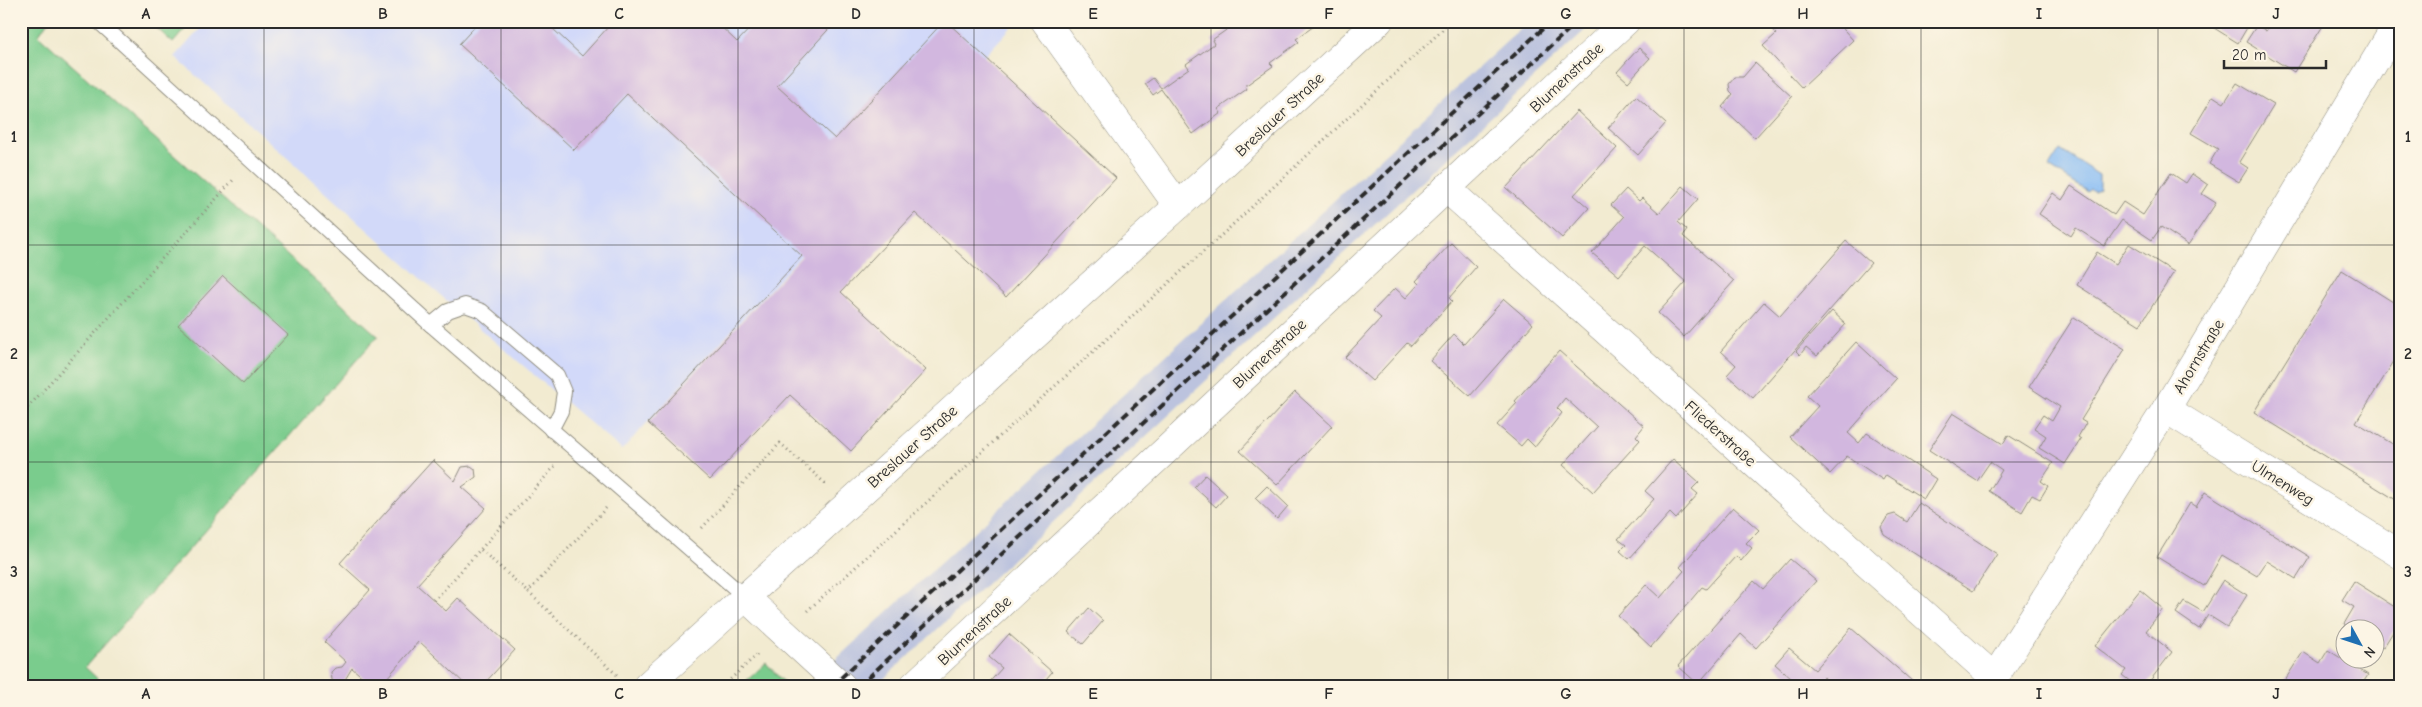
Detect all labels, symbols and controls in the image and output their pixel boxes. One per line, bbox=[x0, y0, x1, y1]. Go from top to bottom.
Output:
text: A bbox=[142, 5, 151, 23]
text: B bbox=[378, 5, 388, 23]
text: C bbox=[614, 5, 624, 23]
text: D bbox=[851, 5, 861, 23]
text: E bbox=[1088, 5, 1098, 23]
text: F bbox=[1324, 5, 1334, 23]
text: G bbox=[1560, 5, 1572, 23]
text: H bbox=[1797, 5, 1809, 23]
text: I bbox=[2036, 5, 2042, 23]
text: J bbox=[2272, 5, 2280, 23]
scale bar bbox=[2224, 38, 2327, 70]
street label: Blumenstraße bbox=[1526, 39, 1607, 116]
text: 20 m bbox=[2232, 46, 2266, 64]
street label: Breslauer Straße bbox=[1232, 69, 1328, 160]
text: 1 bbox=[11, 128, 17, 146]
text: 1 bbox=[2405, 128, 2411, 146]
street label: Blumenstraße bbox=[1229, 315, 1310, 392]
street label: Ahornstraße bbox=[2170, 316, 2228, 397]
text: 2 bbox=[10, 345, 18, 363]
text: 2 bbox=[2404, 345, 2412, 363]
street label: Fliederstraße bbox=[1681, 397, 1759, 470]
street label: Breslauer Straße bbox=[864, 402, 961, 492]
street label: Ulmenweg bbox=[2248, 457, 2317, 509]
text: 3 bbox=[10, 563, 18, 581]
text: 3 bbox=[2404, 563, 2412, 581]
street label: Blumenstraße bbox=[934, 592, 1015, 669]
north arrow bbox=[2334, 620, 2384, 670]
text: N bbox=[2360, 643, 2379, 661]
text: A bbox=[142, 685, 151, 703]
text: B bbox=[378, 685, 388, 703]
text: C bbox=[614, 685, 624, 703]
text: D bbox=[851, 685, 861, 703]
text: E bbox=[1088, 685, 1098, 703]
text: F bbox=[1324, 685, 1334, 703]
text: G bbox=[1560, 685, 1572, 703]
text: H bbox=[1797, 685, 1809, 703]
text: I bbox=[2036, 685, 2042, 703]
text: J bbox=[2272, 685, 2280, 703]

